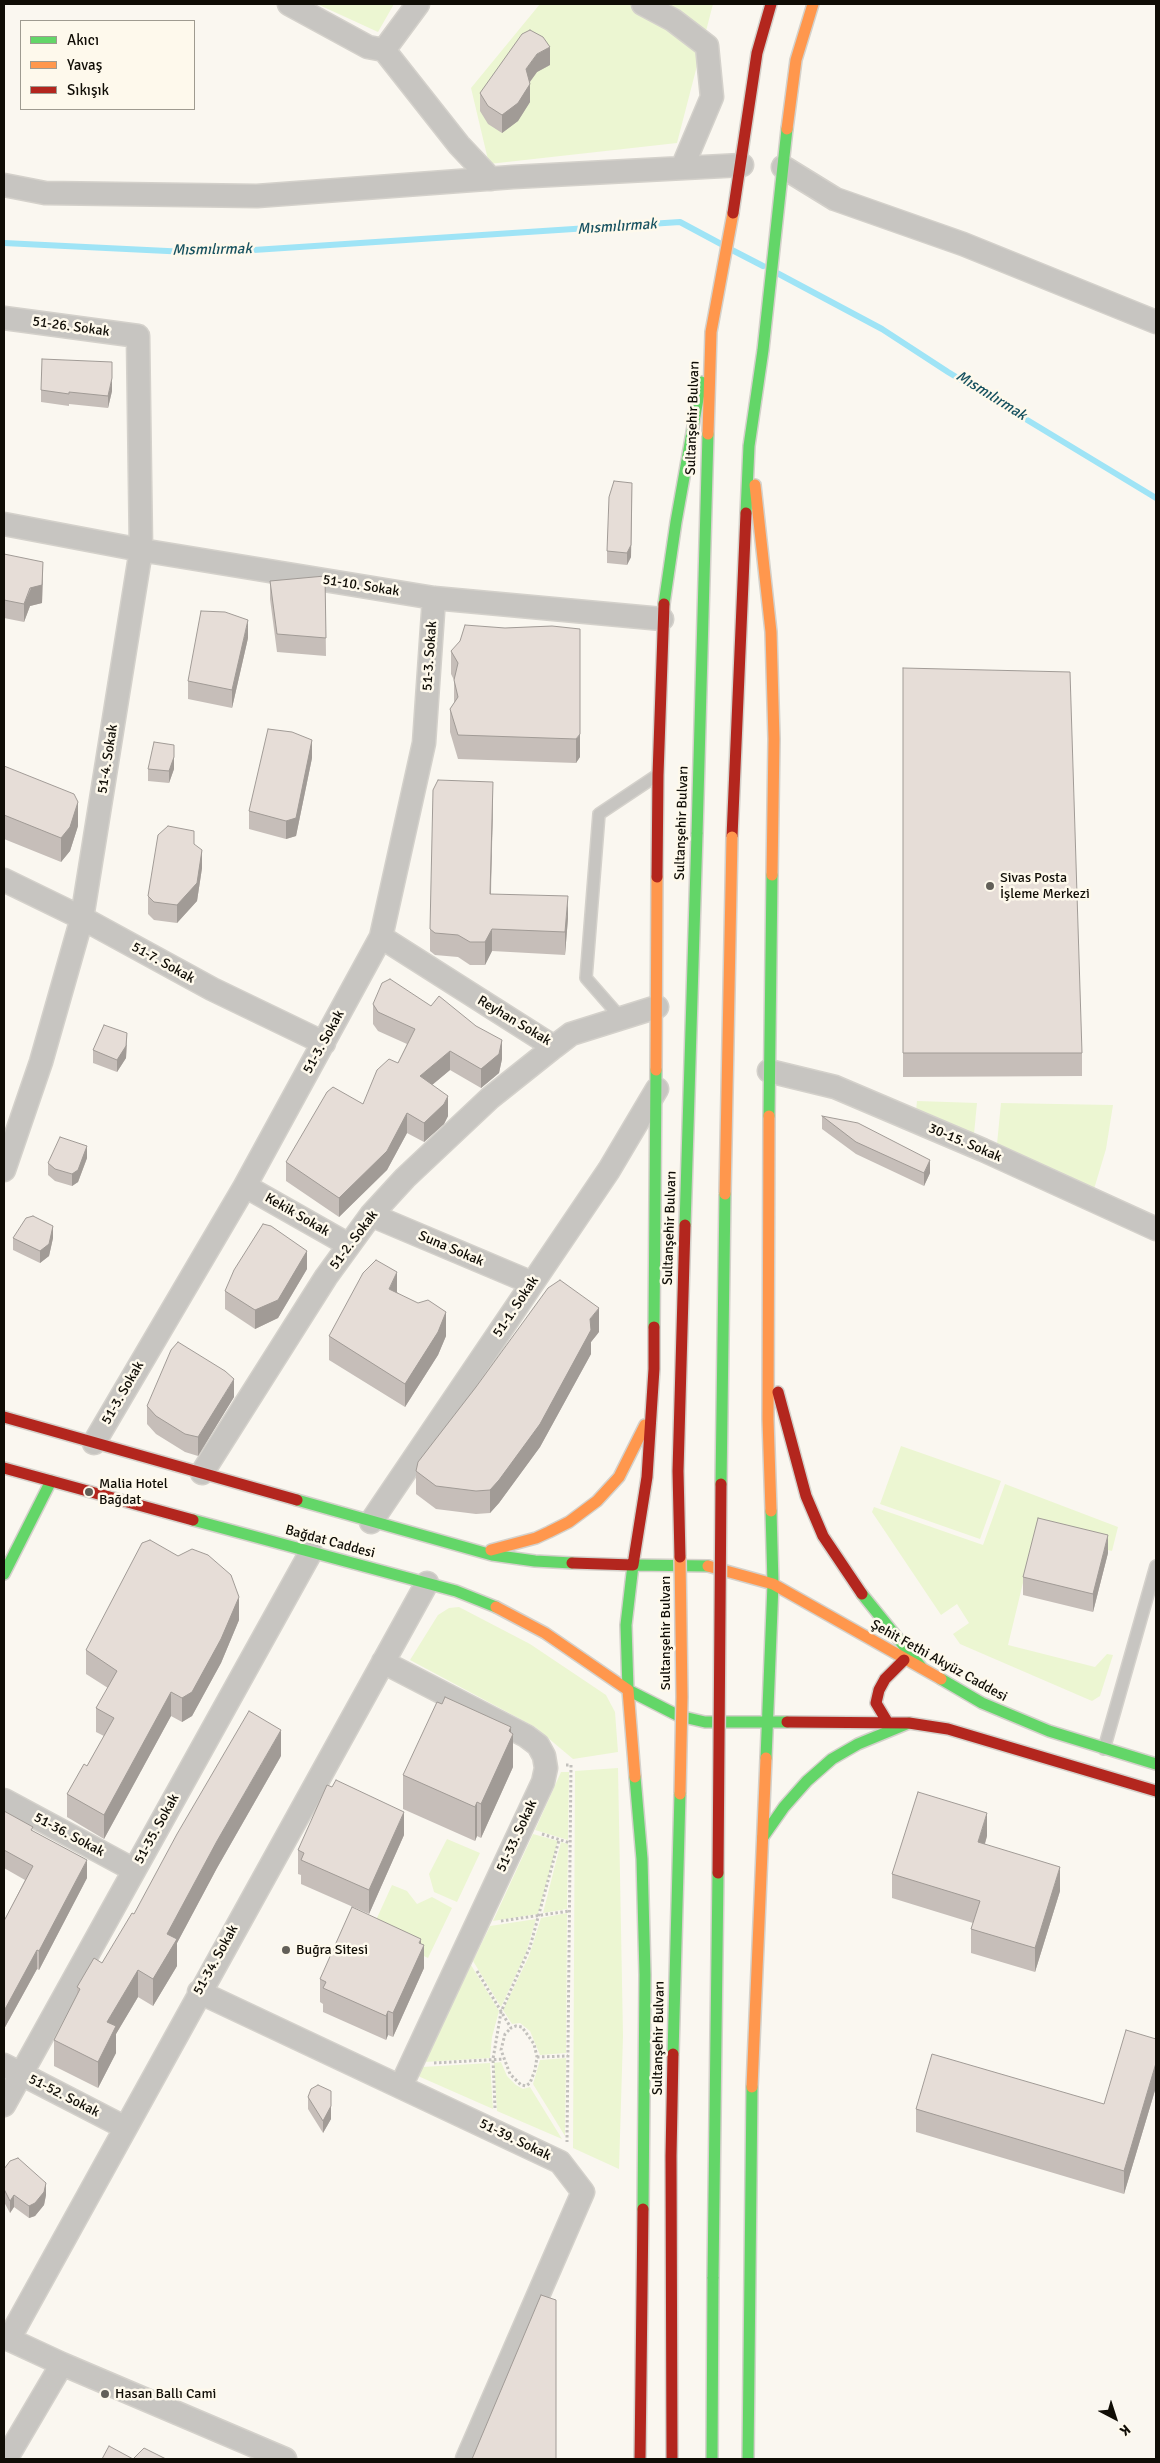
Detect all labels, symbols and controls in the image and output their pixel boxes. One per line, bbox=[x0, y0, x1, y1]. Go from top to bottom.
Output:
legend bbox=[20, 20, 195, 110]
text: Akıcı bbox=[67, 31, 99, 49]
text: Yavaş bbox=[67, 56, 102, 74]
text: Sıkışık bbox=[67, 81, 109, 99]
water label: Mısmılırmak bbox=[577, 215, 657, 239]
water label: Mısmılırmak bbox=[172, 240, 252, 260]
street label: 51-26. Sokak bbox=[31, 313, 111, 341]
street label: Sultanşehir Bulvarı bbox=[683, 361, 703, 475]
water label: Mısmılırmak bbox=[952, 367, 1030, 425]
street label: 51-10. Sokak bbox=[321, 572, 401, 600]
street label: 51-3. Sokak bbox=[419, 621, 441, 691]
street label: 51-4. Sokak bbox=[94, 723, 122, 795]
street label: Sultanşehir Bulvarı bbox=[672, 766, 692, 880]
place label: Sivas Posta İşleme Merkezi bbox=[1000, 870, 1090, 902]
marker: Sivas Posta İşleme Merkezi bbox=[984, 880, 996, 892]
street label: 51-7. Sokak bbox=[129, 939, 197, 987]
street label: Reyhan Sokak bbox=[474, 992, 554, 1050]
street label: 51-3. Sokak bbox=[300, 1007, 348, 1077]
street label: 30-15. Sokak bbox=[926, 1120, 1004, 1166]
street label: Sultanşehir Bulvarı bbox=[660, 1171, 680, 1285]
street label: Kekik Sokak bbox=[262, 1190, 332, 1240]
street label: 51-2. Sokak bbox=[326, 1207, 382, 1273]
street label: Suna Sokak bbox=[416, 1228, 486, 1270]
street label: 51-1. Sokak bbox=[489, 1273, 543, 1341]
street label: 51-3. Sokak bbox=[98, 1358, 148, 1428]
place label: Malia Hotel Bağdat bbox=[99, 1476, 168, 1508]
marker: Malia Hotel Bağdat bbox=[83, 1486, 95, 1498]
street label: Bağdat Caddesi bbox=[283, 1522, 377, 1562]
street label: Sultanşehir Bulvarı bbox=[658, 1576, 674, 1690]
street label: Şehit Fethi Akyüz Caddesi bbox=[868, 1616, 1010, 1706]
street label: 51-35. Sokak bbox=[131, 1791, 183, 1867]
street label: 51-33. Sokak bbox=[493, 1797, 541, 1875]
street label: 51-36. Sokak bbox=[31, 1809, 107, 1861]
street label: 51-34. Sokak bbox=[190, 1922, 242, 1998]
place label: Buğra Sitesi bbox=[296, 1942, 368, 1958]
marker: Buğra Sitesi bbox=[280, 1944, 292, 1956]
street label: Sultanşehir Bulvarı bbox=[650, 1981, 668, 2095]
street label: 51-52. Sokak bbox=[26, 2071, 102, 2121]
street label: 51-39. Sokak bbox=[476, 2115, 554, 2165]
place label: Hasan Ballı Cami bbox=[115, 2386, 216, 2402]
marker: Hasan Ballı Cami bbox=[99, 2388, 111, 2400]
north arrow bbox=[1090, 2393, 1140, 2443]
text: K bbox=[1116, 2421, 1134, 2439]

